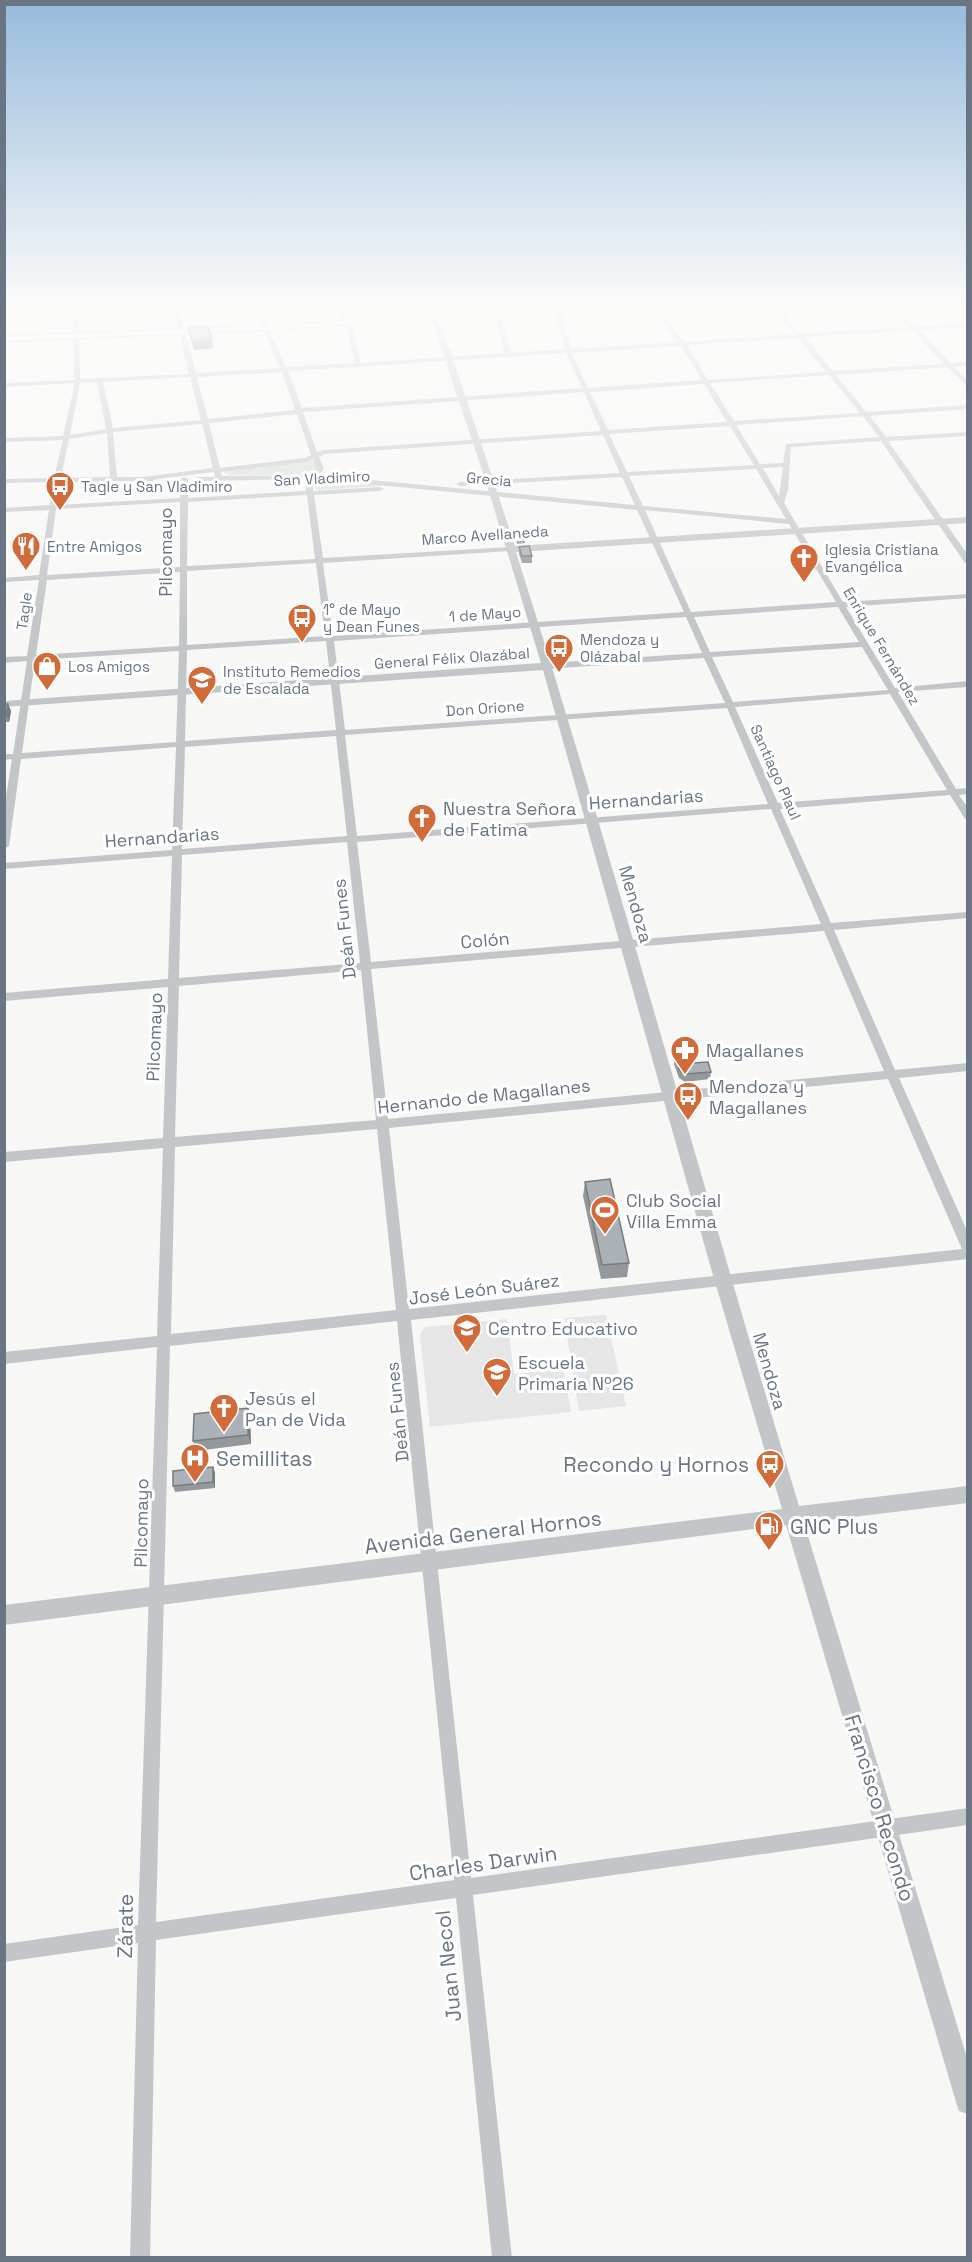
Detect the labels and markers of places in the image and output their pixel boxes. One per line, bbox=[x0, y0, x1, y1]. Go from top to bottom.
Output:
bus stop icon: Tagle y San Vladimiro bbox=[44, 470, 76, 512]
place label: Tagle y San Vladimiro bbox=[81, 477, 233, 496]
restaurant icon: Entre Amigos bbox=[10, 530, 42, 572]
place label: Entre Amigos bbox=[47, 537, 142, 556]
place label: Iglesia Cristiana Evangélica bbox=[825, 540, 939, 576]
church icon: Iglesia Cristiana Evangélica bbox=[788, 542, 820, 584]
place label: 1° de Mayo y Dean Funes bbox=[323, 600, 420, 636]
bus stop icon: 1° de Mayo y Dean Funes bbox=[286, 602, 318, 644]
place label: Mendoza y Olázabal bbox=[580, 630, 659, 666]
bus stop icon: Mendoza y Olázabal bbox=[543, 632, 575, 674]
shop icon: Los Amigos bbox=[31, 650, 63, 692]
place label: Los Amigos bbox=[68, 657, 150, 676]
place label: Instituto Remedios de Escalada bbox=[223, 662, 361, 698]
school or university icon: Instituto Remedios de Escalada bbox=[186, 664, 218, 706]
place label: Nuestra Señora de Fatima bbox=[443, 797, 576, 841]
church icon: Nuestra Señora de Fatima bbox=[406, 802, 438, 844]
pharmacy icon: Magallanes bbox=[669, 1034, 701, 1076]
place label: Magallanes bbox=[706, 1039, 804, 1062]
place label: Mendoza y Magallanes bbox=[709, 1075, 807, 1119]
bus stop icon: Mendoza y Magallanes bbox=[672, 1080, 704, 1122]
place label: Club Social Villa Emma bbox=[626, 1189, 721, 1233]
sports icon: Club Social Villa Emma bbox=[589, 1194, 621, 1236]
school or university icon: Centro Educativo bbox=[451, 1312, 483, 1354]
place label: Centro Educativo bbox=[488, 1317, 638, 1340]
place label: Escuela Primaria Nº26 bbox=[518, 1351, 634, 1395]
school or university icon: Escuela Primaria Nº26 bbox=[481, 1356, 513, 1398]
place label: Jesús el Pan de Vida bbox=[245, 1387, 346, 1431]
church icon: Jesús el Pan de Vida bbox=[208, 1392, 240, 1434]
hospital icon: Semillitas bbox=[179, 1442, 211, 1484]
place label: Semillitas bbox=[216, 1445, 313, 1472]
bus stop icon: Recondo y Hornos bbox=[754, 1448, 786, 1490]
place label: Recondo y Hornos bbox=[563, 1451, 749, 1478]
fuel station icon: GNC Plus bbox=[753, 1510, 785, 1552]
place label: GNC Plus bbox=[790, 1513, 878, 1540]

